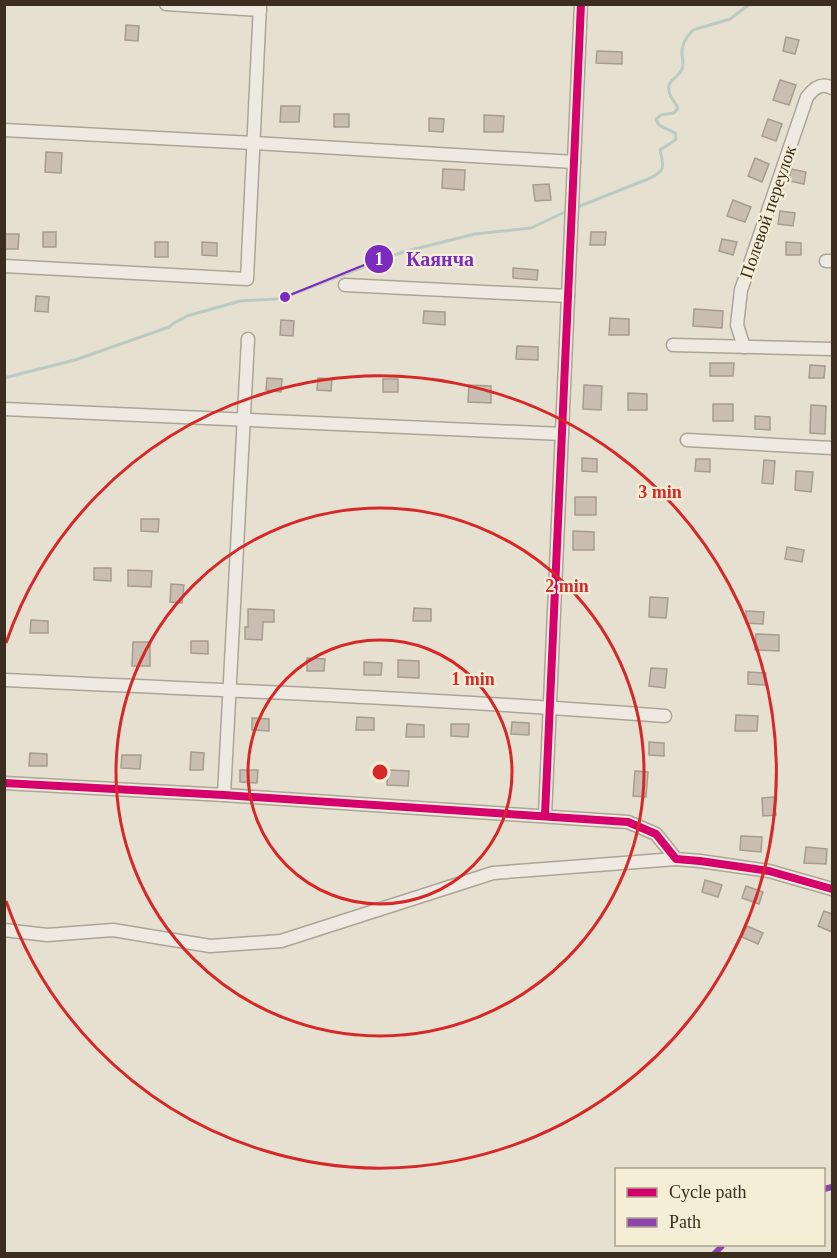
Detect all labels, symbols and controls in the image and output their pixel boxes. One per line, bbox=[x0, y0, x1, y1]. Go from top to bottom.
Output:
street label: Полевой переулок bbox=[736, 143, 800, 281]
callout: Каянча bbox=[364, 240, 486, 278]
text: Каянча bbox=[406, 248, 474, 270]
text: 1 bbox=[375, 249, 384, 269]
text: 3 min bbox=[638, 482, 682, 502]
text: 2 min bbox=[545, 576, 589, 596]
text: 1 min bbox=[451, 669, 495, 689]
centre of rings bbox=[370, 762, 390, 782]
legend bbox=[615, 1168, 825, 1246]
text: Cycle path bbox=[669, 1182, 746, 1202]
text: Path bbox=[669, 1212, 701, 1232]

